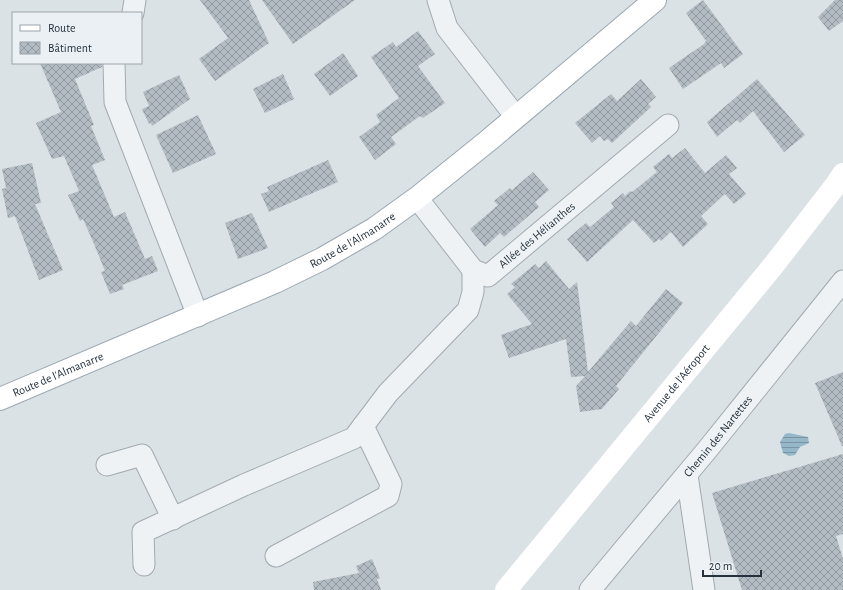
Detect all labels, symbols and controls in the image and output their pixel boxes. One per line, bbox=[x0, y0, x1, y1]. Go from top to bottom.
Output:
legend bbox=[12, 12, 142, 64]
text: Route bbox=[48, 22, 75, 34]
text: Bâtiment bbox=[48, 42, 92, 54]
street label: Allée des Hélianthes bbox=[496, 200, 577, 270]
street label: Route de l'Almanarre bbox=[308, 210, 397, 270]
street label: Avenue de l'Aéroport bbox=[641, 342, 712, 424]
street label: Route de l'Almanarre bbox=[11, 350, 105, 399]
street label: Chemin des Nartettes bbox=[681, 393, 754, 479]
scale bar bbox=[703, 552, 761, 578]
text: 20 m bbox=[709, 560, 732, 572]

